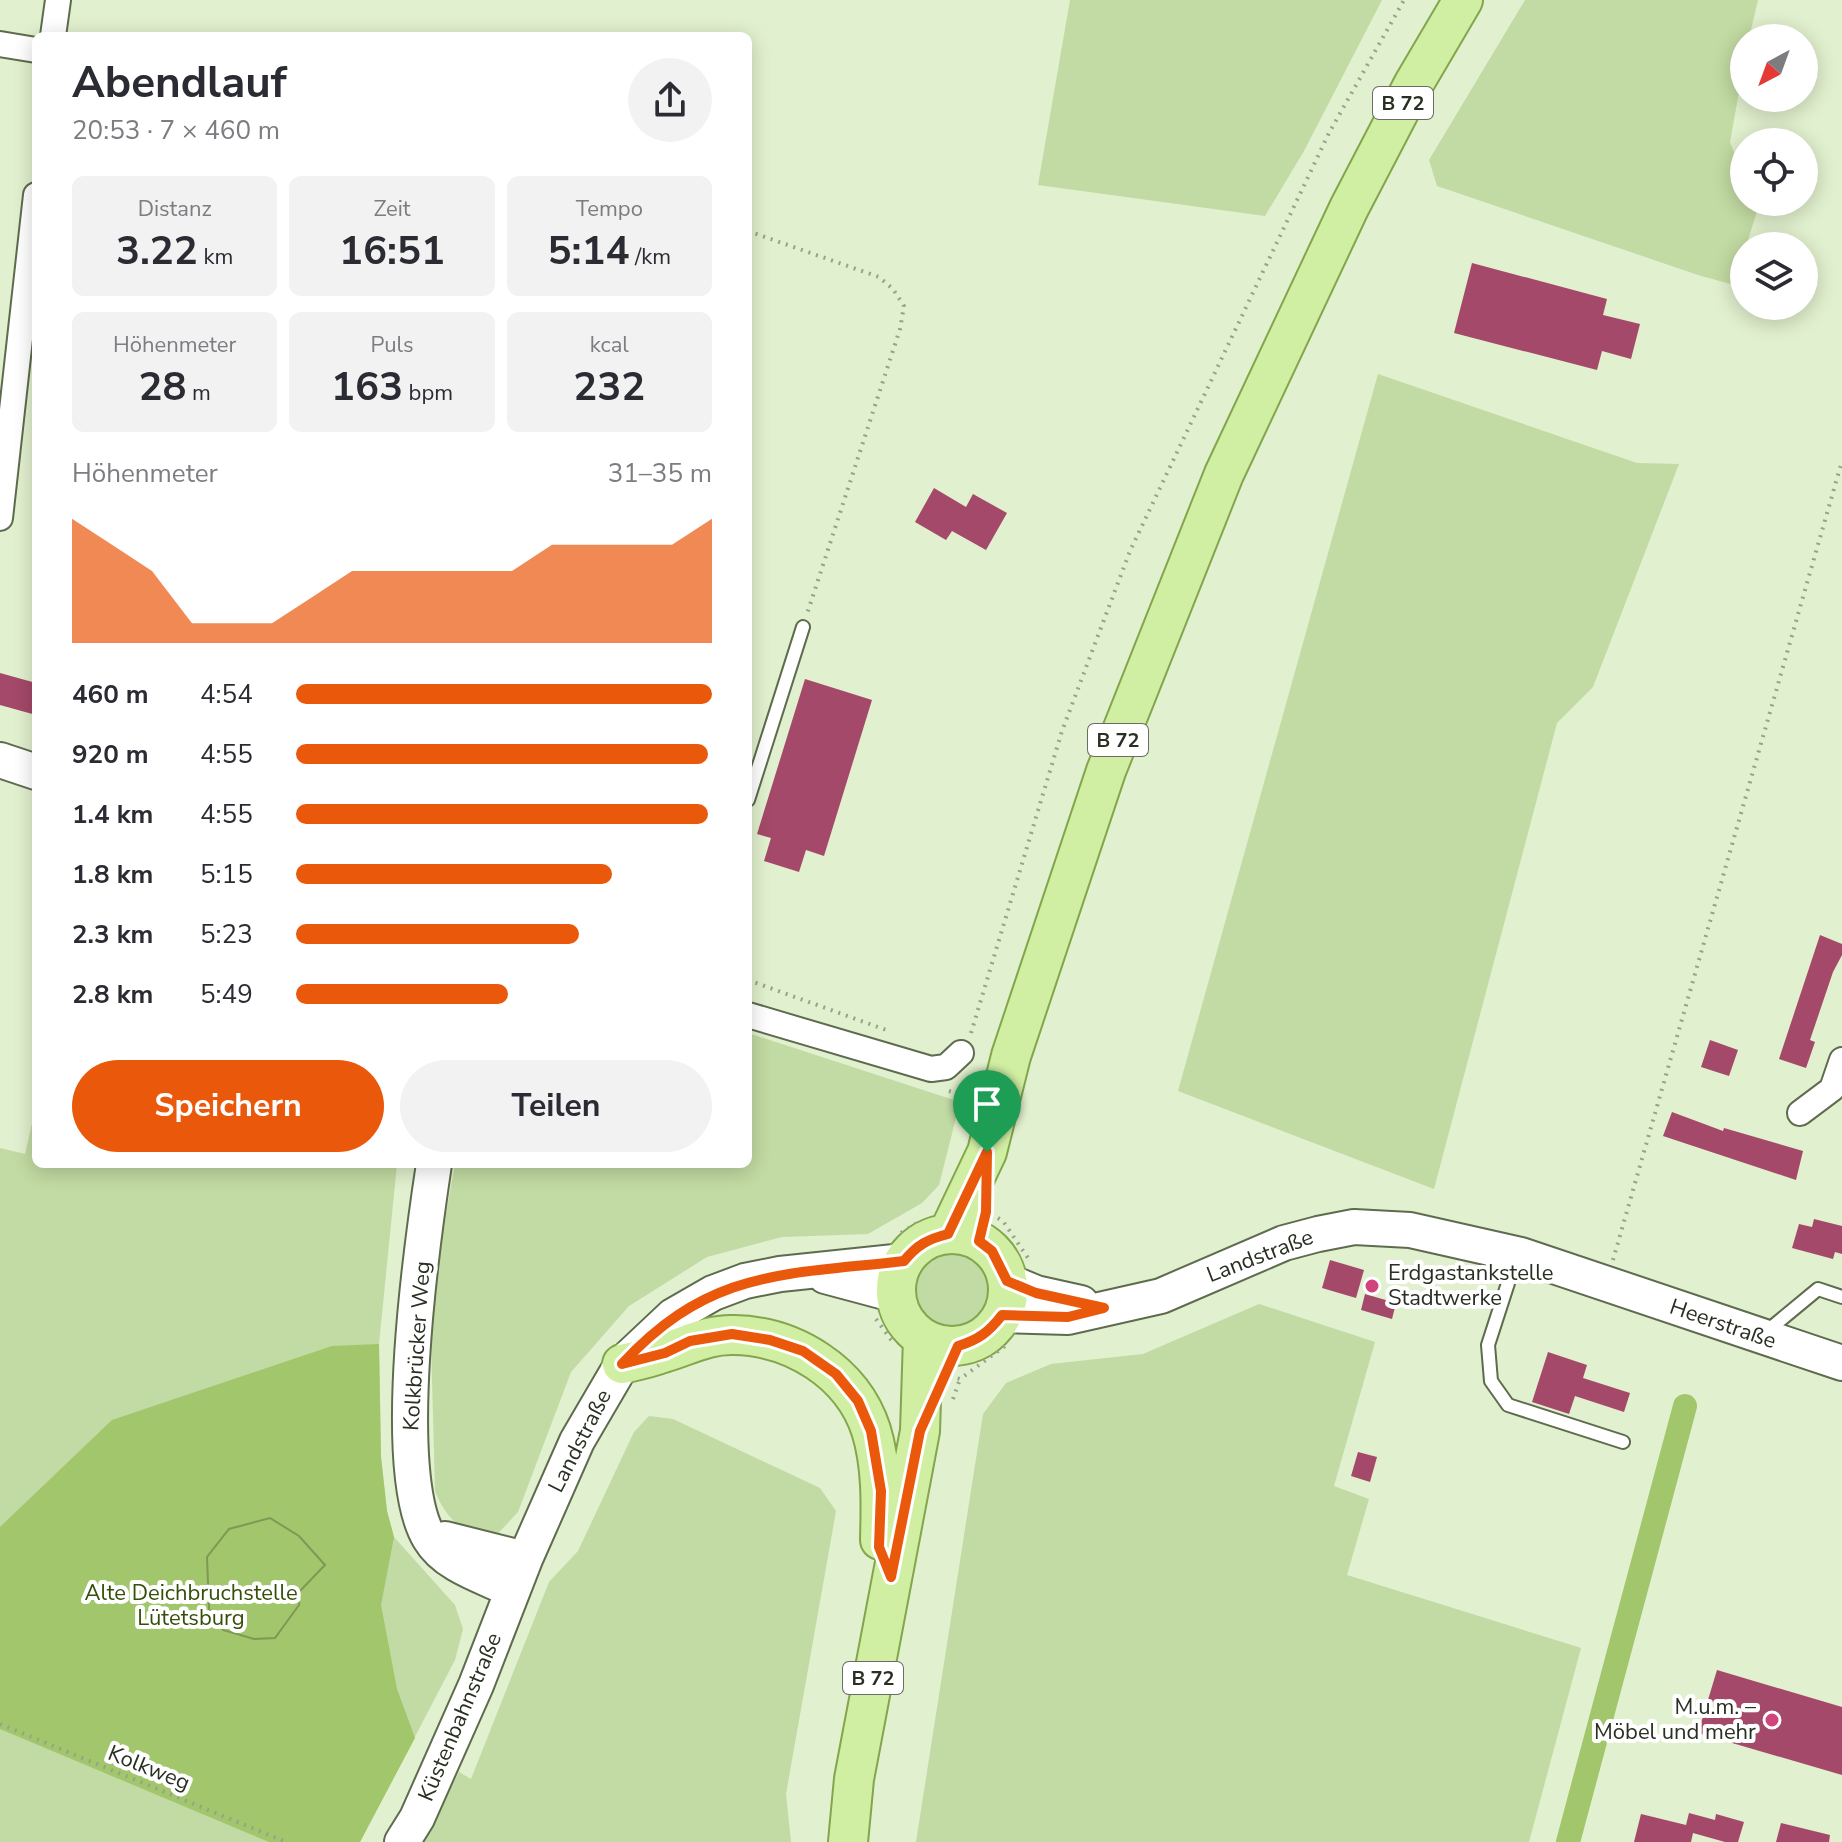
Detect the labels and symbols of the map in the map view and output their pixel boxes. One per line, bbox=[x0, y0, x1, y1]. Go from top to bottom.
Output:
north arrow bbox=[1730, 24, 1818, 112]
road number: B 72 bbox=[1373, 87, 1433, 119]
road number: B 72 bbox=[1088, 724, 1148, 756]
pin bbox=[953, 1070, 1021, 1152]
street label: Landstraße bbox=[1202, 1222, 1318, 1290]
place label: Erdgastankstelle Stadtwerke bbox=[1388, 1258, 1553, 1313]
street label: Kolkbrücker Weg bbox=[396, 1260, 438, 1432]
marker: Erdgastankstelle Stadtwerke bbox=[1363, 1277, 1381, 1295]
street label: Heerstraße bbox=[1666, 1292, 1780, 1356]
street label: Landstraße bbox=[541, 1384, 619, 1498]
park label: Alte Deichbruchstelle Lütetsburg bbox=[84, 1578, 298, 1633]
street label: Küstenbahnstraße bbox=[411, 1628, 509, 1806]
road number: B 72 bbox=[843, 1662, 903, 1694]
place label: M.u.m. – Möbel und mehr bbox=[1594, 1692, 1756, 1747]
marker: M.u.m. – Möbel und mehr bbox=[1763, 1711, 1781, 1729]
street label: Kolkweg bbox=[104, 1738, 194, 1798]

